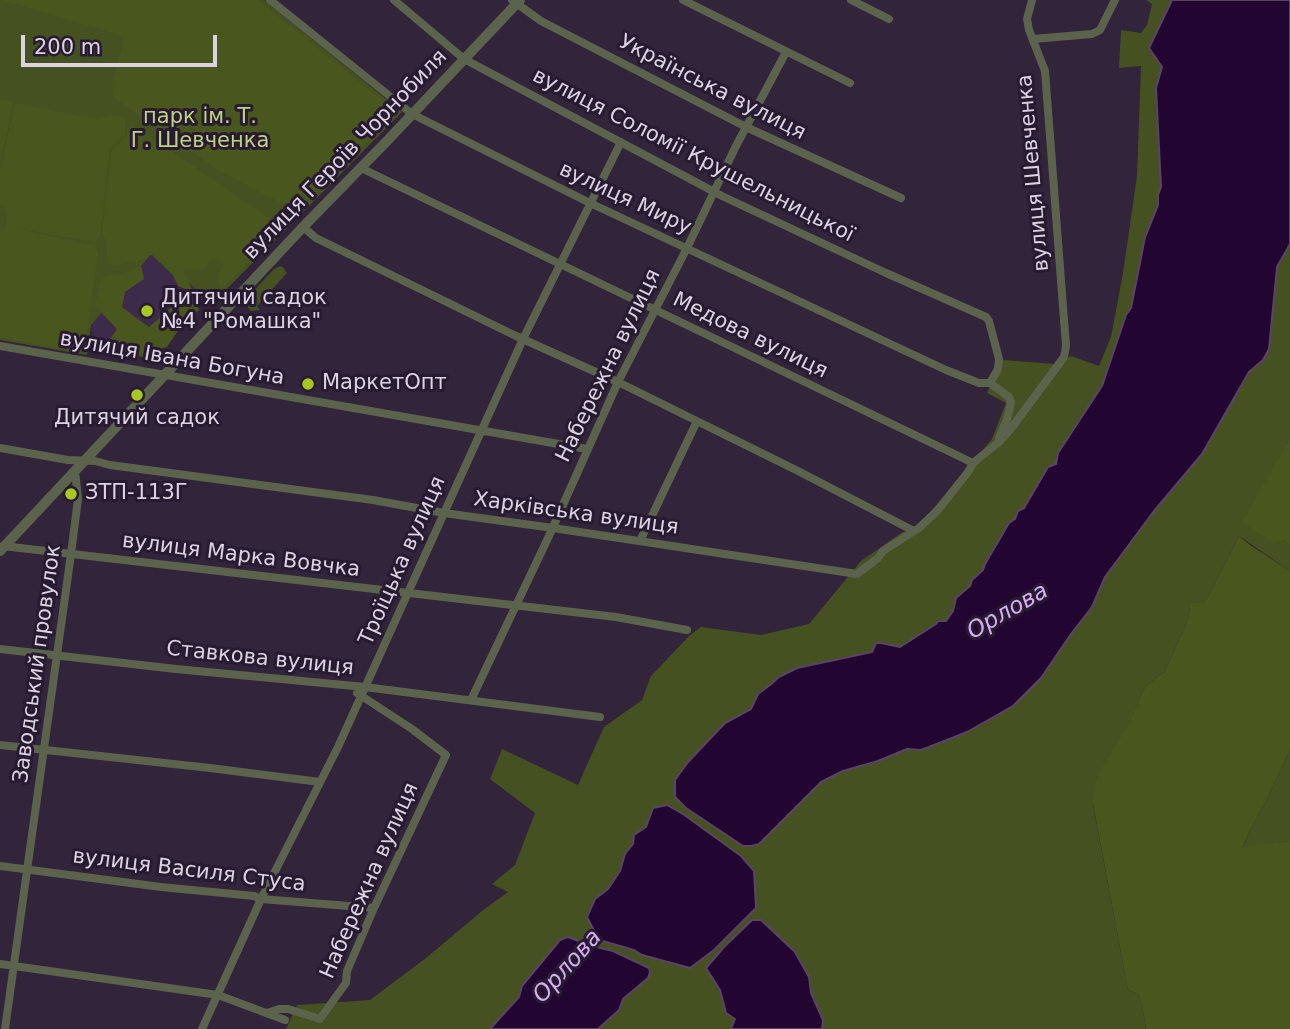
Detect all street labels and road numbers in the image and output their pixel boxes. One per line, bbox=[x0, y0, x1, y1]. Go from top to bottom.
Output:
street label: Українська вулиця bbox=[614, 30, 810, 146]
street label: вулиця Героїв Чорнобиля bbox=[239, 45, 453, 265]
street label: вулиця Соломії Крушельницької bbox=[528, 64, 858, 248]
street label: вулиця Шевченка bbox=[1013, 73, 1055, 273]
street label: вулиця Миру bbox=[555, 157, 695, 241]
street label: Набережна вулиця bbox=[551, 265, 667, 467]
street label: Медова вулиця bbox=[668, 288, 832, 384]
street label: вулиця Івана Богуна bbox=[58, 327, 286, 391]
street label: Троїцька вулиця bbox=[354, 472, 452, 650]
street label: Харківська вулиця bbox=[472, 487, 680, 541]
street label: вулиця Марка Вовчка bbox=[121, 529, 361, 583]
street label: Заводський провулок bbox=[9, 543, 67, 785]
street label: Ставкова вулиця bbox=[165, 637, 355, 681]
street label: Набережна вулиця bbox=[315, 779, 425, 983]
street label: вулиця Василя Стуса bbox=[71, 844, 307, 898]

